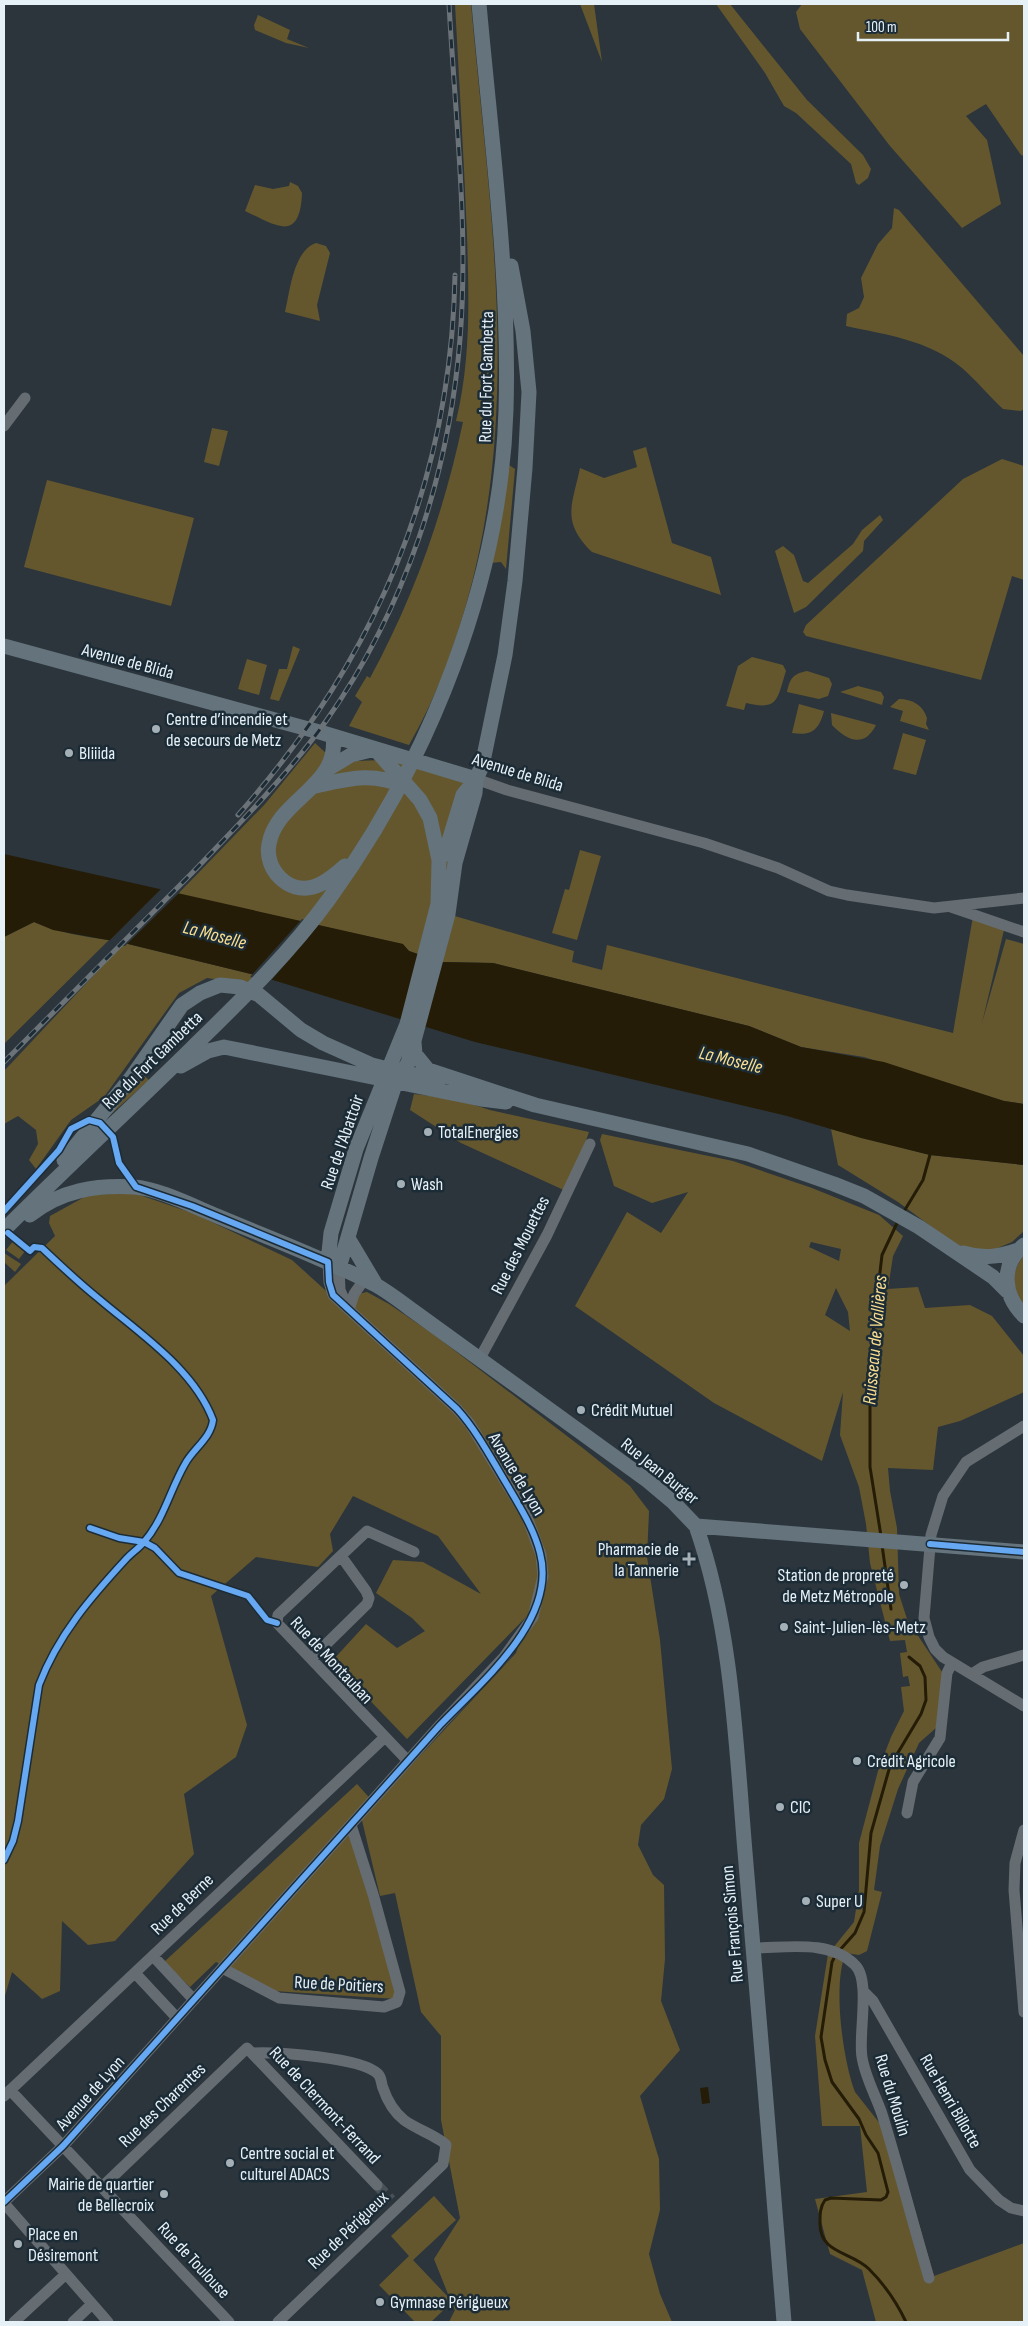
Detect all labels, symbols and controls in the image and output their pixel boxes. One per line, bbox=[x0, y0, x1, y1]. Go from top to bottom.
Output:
scale bar bbox=[858, 10, 1008, 42]
text: 100 m bbox=[866, 18, 897, 37]
street label: Rue du Fort Gambetta bbox=[475, 311, 498, 443]
street label: Avenue de Blida bbox=[79, 639, 176, 684]
place label: Centre d’incendie et de secours de Metz bbox=[166, 709, 288, 751]
marker: Centre d’incendie et de secours de Metz bbox=[150, 723, 162, 735]
place label: Bliiida bbox=[79, 743, 115, 764]
marker: Bliiida bbox=[63, 747, 75, 759]
street label: Avenue de Blida bbox=[469, 748, 566, 796]
water label: La Moselle bbox=[180, 916, 249, 955]
street label: Rue du Fort Gambetta bbox=[98, 1007, 207, 1114]
water label: La Moselle bbox=[697, 1041, 765, 1080]
street label: Rue de l'Abattoir bbox=[316, 1092, 368, 1192]
place label: TotalEnergies bbox=[438, 1122, 519, 1143]
marker: TotalEnergies bbox=[422, 1126, 434, 1138]
place label: Wash bbox=[411, 1174, 443, 1195]
marker: Wash bbox=[395, 1178, 407, 1190]
street label: Rue des Mouettes bbox=[487, 1193, 554, 1298]
water label: Ruisseau de Vallières bbox=[858, 1274, 893, 1406]
place label: Crédit Mutuel bbox=[591, 1400, 673, 1421]
marker: Crédit Mutuel bbox=[575, 1404, 587, 1416]
street label: Avenue de Lyon bbox=[483, 1428, 549, 1519]
street label: Rue Jean Burger bbox=[617, 1434, 703, 1509]
place label: Pharmacie de la Tannerie bbox=[598, 1539, 679, 1581]
marker: Pharmacie de la Tannerie bbox=[683, 1553, 695, 1565]
place label: Station de propreté de Metz Métropole bbox=[778, 1565, 894, 1607]
marker: Station de propreté de Metz Métropole bbox=[898, 1579, 910, 1591]
street label: Rue de Montauban bbox=[286, 1612, 377, 1708]
place label: Saint-Julien-lès-Metz bbox=[794, 1617, 926, 1638]
marker: Saint-Julien-lès-Metz bbox=[778, 1621, 790, 1633]
place label: Crédit Agricole bbox=[867, 1751, 956, 1772]
marker: Crédit Agricole bbox=[851, 1755, 863, 1767]
place label: CIC bbox=[790, 1797, 811, 1818]
marker: CIC bbox=[774, 1801, 786, 1813]
street label: Rue François Simon bbox=[717, 1865, 748, 1983]
street label: Rue de Berne bbox=[147, 1869, 218, 1939]
place label: Super U bbox=[816, 1891, 863, 1912]
marker: Super U bbox=[800, 1895, 812, 1907]
street label: Rue de Poitiers bbox=[294, 1972, 384, 1997]
street label: Rue de Clermont-Ferrand bbox=[265, 2042, 384, 2168]
street label: Rue Henri Billotte bbox=[915, 2051, 986, 2152]
street label: Avenue de Lyon bbox=[51, 2052, 129, 2136]
street label: Rue du Moulin bbox=[870, 2052, 915, 2139]
street label: Rue des Charentes bbox=[115, 2059, 210, 2152]
place label: Centre social et culturel ADACS bbox=[240, 2143, 335, 2185]
marker: Centre social et culturel ADACS bbox=[224, 2157, 236, 2169]
place label: Mairie de quartier de Bellecroix bbox=[48, 2174, 154, 2216]
street label: Rue de Périgueux bbox=[304, 2187, 393, 2274]
marker: Mairie de quartier de Bellecroix bbox=[158, 2188, 170, 2200]
street label: Rue de Toulouse bbox=[153, 2218, 234, 2303]
place label: Place en Désiremont bbox=[28, 2224, 99, 2266]
marker: Place en Désiremont bbox=[12, 2238, 24, 2250]
place label: Gymnase Périgueux bbox=[390, 2292, 508, 2313]
marker: Gymnase Périgueux bbox=[374, 2296, 386, 2308]

